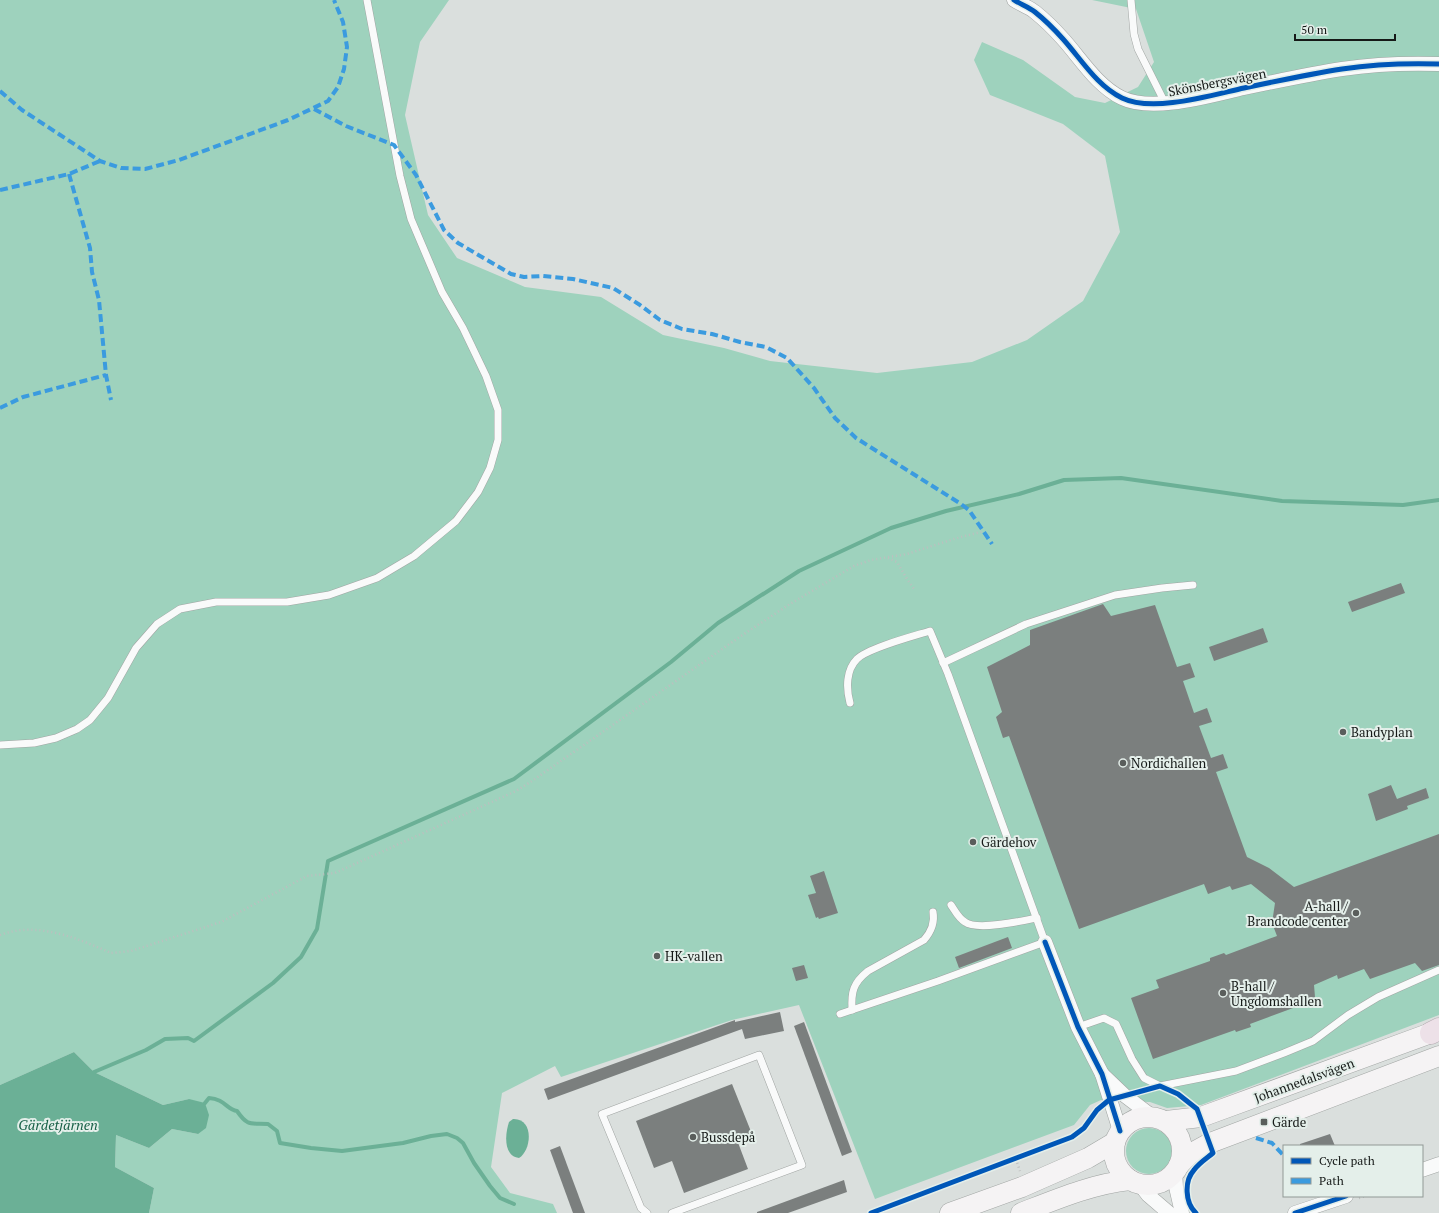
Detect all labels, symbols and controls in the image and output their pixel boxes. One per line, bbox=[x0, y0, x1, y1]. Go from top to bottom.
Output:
scale bar bbox=[1295, 16, 1395, 42]
text: 50 m bbox=[1301, 22, 1328, 37]
street label: Skönsbergsvägen bbox=[1166, 64, 1268, 100]
place label: Bandyplan bbox=[1351, 723, 1413, 741]
marker: Bandyplan bbox=[1338, 727, 1348, 737]
place label: Nordichallen bbox=[1131, 754, 1206, 772]
marker: Nordichallen bbox=[1118, 758, 1128, 768]
place label: Gärdehov bbox=[981, 833, 1037, 851]
marker: Gärdehov bbox=[968, 837, 978, 847]
place label: A-hall / Brandcode center bbox=[1247, 897, 1349, 930]
marker: A-hall / Brandcode center bbox=[1351, 908, 1361, 918]
place label: HK-vallen bbox=[665, 947, 723, 965]
marker: HK-vallen bbox=[652, 951, 662, 961]
place label: B-hall / Ungdomshallen bbox=[1231, 977, 1322, 1010]
marker: B-hall / Ungdomshallen bbox=[1218, 988, 1228, 998]
street label: Johannedalsvägen bbox=[1251, 1053, 1357, 1106]
place label: Gärde bbox=[1272, 1113, 1306, 1131]
water label: Gärdetjärnen bbox=[18, 1115, 98, 1134]
marker: Gärde bbox=[1259, 1117, 1269, 1127]
place label: Bussdepå bbox=[701, 1128, 756, 1146]
marker: Bussdepå bbox=[688, 1132, 698, 1142]
legend bbox=[1283, 1145, 1423, 1197]
text: Cycle path bbox=[1319, 1153, 1375, 1168]
text: Path bbox=[1319, 1173, 1344, 1188]

